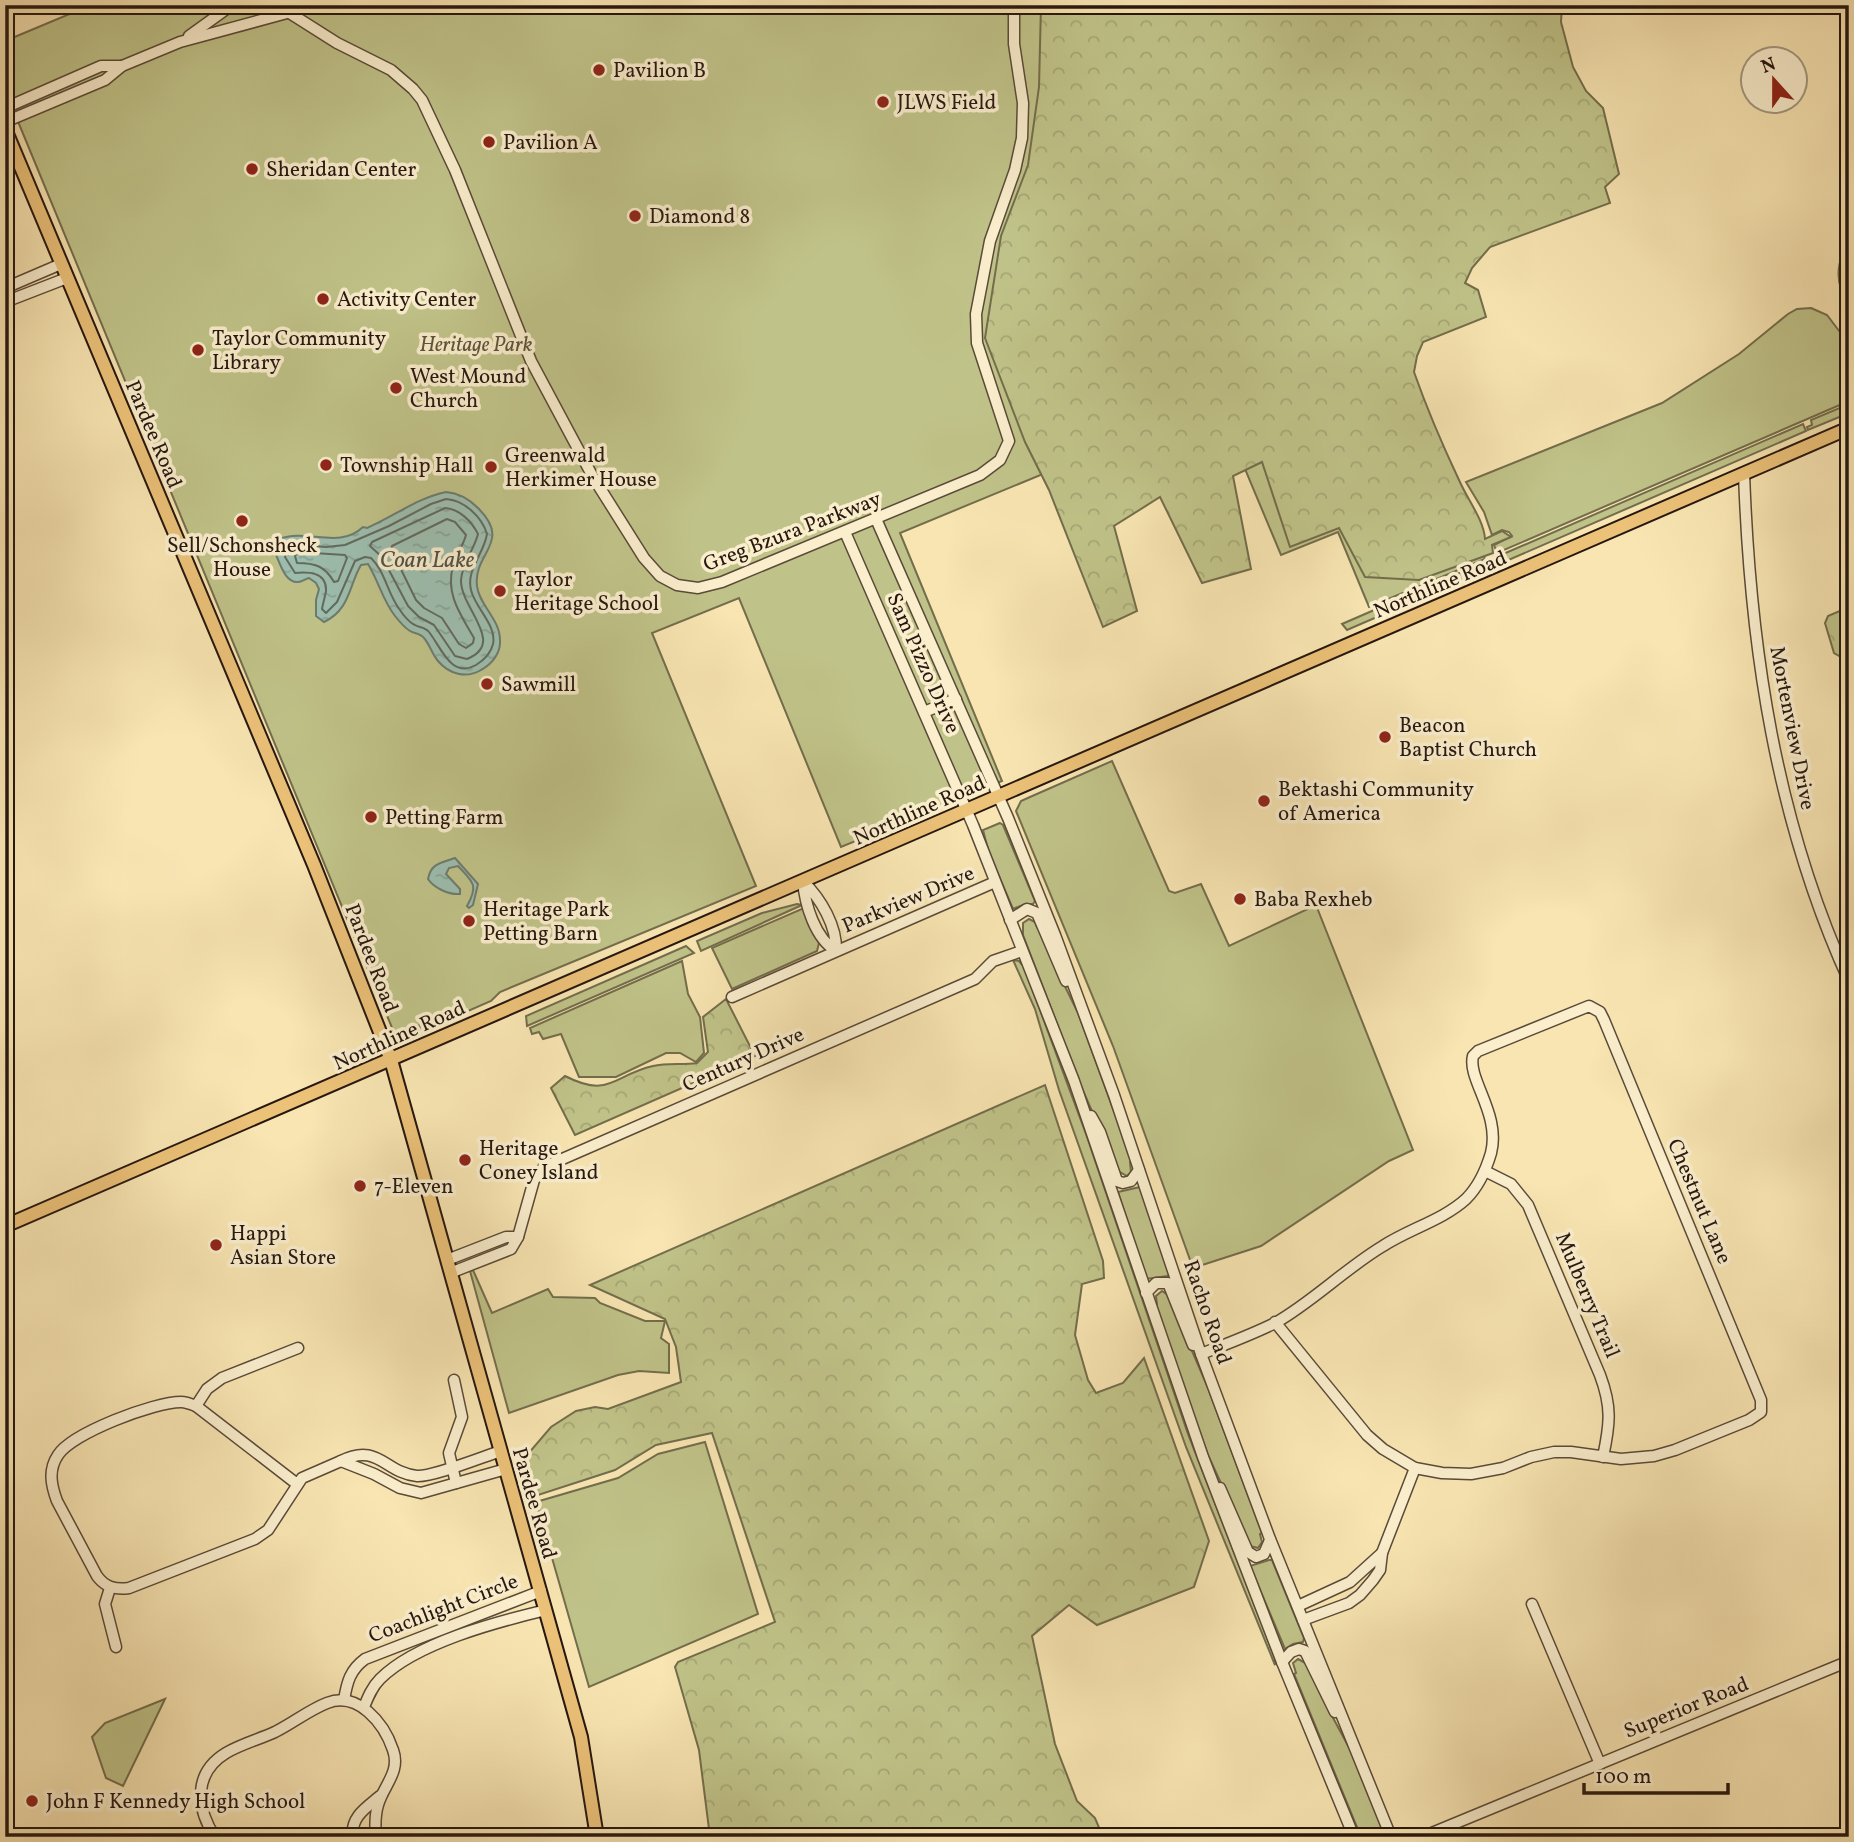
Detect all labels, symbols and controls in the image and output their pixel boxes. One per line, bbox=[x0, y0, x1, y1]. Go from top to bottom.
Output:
north arrow bbox=[1738, 46, 1808, 116]
text: N bbox=[1758, 51, 1780, 81]
place label: Pavilion B bbox=[613, 57, 706, 86]
marker: Pavilion B bbox=[591, 62, 607, 78]
place label: JLWS Field bbox=[897, 89, 996, 118]
marker: JLWS Field bbox=[875, 94, 891, 110]
place label: Pavilion A bbox=[503, 129, 598, 158]
marker: Pavilion A bbox=[481, 134, 497, 150]
place label: Sheridan Center bbox=[266, 156, 417, 185]
marker: Sheridan Center bbox=[244, 161, 260, 177]
place label: Diamond 8 bbox=[649, 203, 750, 232]
marker: Diamond 8 bbox=[627, 208, 643, 224]
place label: Activity Center bbox=[337, 286, 476, 315]
marker: Activity Center bbox=[315, 291, 331, 307]
place label: Taylor Community Library bbox=[212, 325, 387, 378]
park label: Heritage Park bbox=[419, 331, 533, 360]
marker: Taylor Community Library bbox=[190, 342, 206, 358]
place label: West Mound Church bbox=[410, 363, 526, 416]
street label: Pardee Road bbox=[117, 376, 188, 493]
marker: West Mound Church bbox=[388, 380, 404, 396]
place label: Greenwald Herkimer House bbox=[505, 442, 657, 495]
place label: Township Hall bbox=[340, 452, 473, 481]
marker: Township Hall bbox=[318, 457, 334, 473]
marker: Greenwald Herkimer House bbox=[483, 459, 499, 475]
street label: Greg Bzura Parkway bbox=[699, 485, 886, 580]
marker: Sell/Schonsheck House bbox=[234, 513, 250, 529]
place label: Sell/Schonsheck House bbox=[167, 532, 318, 585]
street label: Northline Road bbox=[1369, 544, 1512, 627]
water label: Coan Lake bbox=[380, 545, 475, 577]
place label: Taylor Heritage School bbox=[514, 566, 659, 619]
marker: Taylor Heritage School bbox=[492, 583, 508, 599]
street label: Sam Pizzo Drive bbox=[879, 589, 967, 739]
street label: Mortenview Drive bbox=[1761, 644, 1822, 813]
place label: Sawmill bbox=[501, 671, 576, 700]
marker: Sawmill bbox=[479, 676, 495, 692]
place label: Beacon Baptist Church bbox=[1399, 712, 1537, 765]
marker: Beacon Baptist Church bbox=[1377, 729, 1393, 745]
street label: Northline Road bbox=[849, 769, 990, 854]
place label: Bektashi Community of America bbox=[1278, 776, 1474, 829]
marker: Bektashi Community of America bbox=[1256, 793, 1272, 809]
place label: Petting Farm bbox=[385, 804, 504, 833]
marker: Petting Farm bbox=[363, 809, 379, 825]
street label: Parkview Drive bbox=[838, 859, 979, 941]
place label: Baba Rexheb bbox=[1254, 886, 1372, 915]
marker: Baba Rexheb bbox=[1232, 891, 1248, 907]
place label: Heritage Park Petting Barn bbox=[483, 896, 610, 949]
street label: Pardee Road bbox=[336, 900, 405, 1017]
marker: Heritage Park Petting Barn bbox=[461, 913, 477, 929]
street label: Northline Road bbox=[329, 994, 470, 1079]
street label: Century Drive bbox=[678, 1021, 809, 1100]
place label: Heritage Coney Island bbox=[479, 1135, 599, 1188]
street label: Chestnut Lane bbox=[1659, 1135, 1738, 1269]
marker: Heritage Coney Island bbox=[457, 1152, 473, 1168]
place label: 7-Eleven bbox=[374, 1173, 454, 1202]
marker: 7-Eleven bbox=[352, 1178, 368, 1194]
place label: Happi Asian Store bbox=[230, 1220, 336, 1273]
street label: Mulberry Trail bbox=[1547, 1228, 1626, 1363]
marker: Happi Asian Store bbox=[208, 1237, 224, 1253]
street label: Racho Road bbox=[1175, 1256, 1238, 1369]
street label: Pardee Road bbox=[504, 1444, 563, 1563]
street label: Coachlight Circle bbox=[365, 1568, 523, 1651]
street label: Superior Road bbox=[1620, 1670, 1753, 1747]
scale bar bbox=[1584, 1751, 1728, 1795]
text: 100 m bbox=[1595, 1763, 1652, 1792]
place label: John F Kennedy High School bbox=[46, 1788, 305, 1817]
marker: John F Kennedy High School bbox=[24, 1793, 40, 1809]

